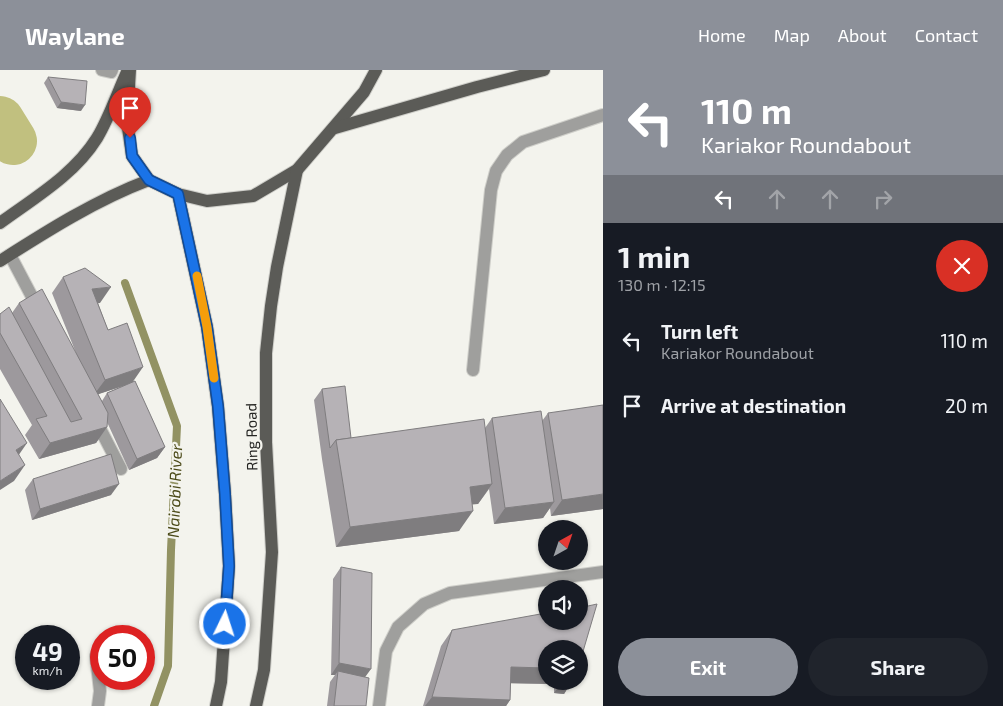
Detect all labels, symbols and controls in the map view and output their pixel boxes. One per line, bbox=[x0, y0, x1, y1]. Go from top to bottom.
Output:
text: Waylane bbox=[25, 21, 125, 50]
text: Home bbox=[698, 24, 746, 46]
text: Map bbox=[774, 24, 810, 46]
text: About bbox=[838, 24, 887, 46]
text: Contact bbox=[915, 24, 978, 46]
pin bbox=[109, 87, 151, 138]
text: 110 m bbox=[701, 89, 792, 131]
icon: left bbox=[618, 90, 683, 155]
icon: arrive bbox=[116, 94, 144, 122]
text: Kariakor Roundabout bbox=[701, 131, 911, 157]
icon: left bbox=[710, 185, 738, 213]
icon: ahead bbox=[763, 185, 791, 213]
icon: ahead bbox=[816, 185, 844, 213]
icon: right bbox=[869, 185, 897, 213]
text: 1 min bbox=[618, 238, 690, 274]
button: close bbox=[936, 240, 988, 292]
text: 130 m · 12:15 bbox=[618, 275, 706, 294]
text: Turn left bbox=[661, 320, 738, 343]
icon: left bbox=[618, 327, 646, 355]
text: 110 m bbox=[941, 329, 988, 352]
text: Kariakor Roundabout bbox=[661, 343, 814, 362]
icon: arrive bbox=[618, 392, 646, 420]
text: Arrive at destination bbox=[661, 394, 846, 417]
text: 20 m bbox=[945, 394, 988, 417]
street label: Ring Road bbox=[241, 403, 261, 471]
water label: Nairobi River bbox=[163, 443, 185, 538]
north arrow bbox=[538, 520, 588, 570]
map controls bbox=[538, 520, 588, 690]
button: sound bbox=[538, 580, 588, 630]
position arrow bbox=[198, 597, 250, 649]
speed limit sign: 50 bbox=[90, 625, 155, 690]
text: 49 bbox=[32, 636, 63, 666]
button: Exit bbox=[618, 638, 798, 696]
button: Share bbox=[808, 638, 988, 696]
button: layers bbox=[538, 640, 588, 690]
text: km/h bbox=[33, 663, 62, 677]

